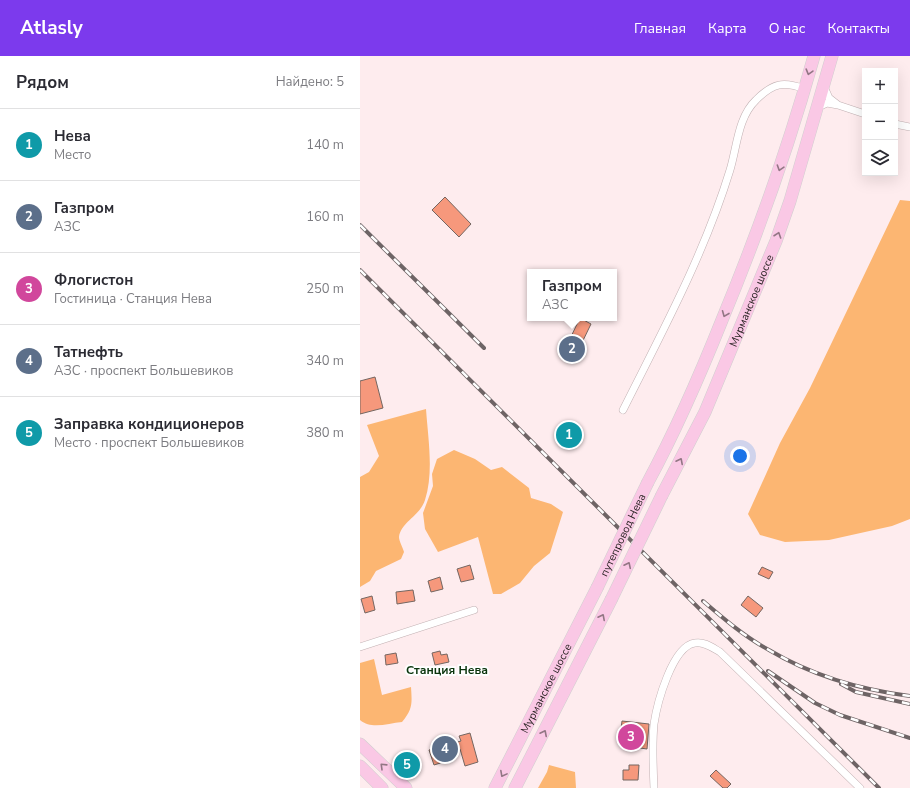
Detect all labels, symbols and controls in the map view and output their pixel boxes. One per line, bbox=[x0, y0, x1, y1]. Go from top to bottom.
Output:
text: Atlasly bbox=[20, 15, 83, 41]
text: Главная bbox=[634, 19, 686, 38]
text: Карта bbox=[708, 19, 747, 38]
text: О нас bbox=[769, 19, 805, 38]
text: Контакты bbox=[827, 19, 890, 38]
map controls bbox=[862, 68, 898, 176]
button: + bbox=[862, 68, 898, 104]
one-way arrow bbox=[805, 69, 814, 76]
text: Рядом bbox=[16, 71, 69, 94]
text: Найдено: 5 bbox=[276, 73, 344, 91]
button: − bbox=[862, 104, 898, 140]
text: Нева bbox=[54, 126, 91, 146]
text: 1 bbox=[25, 136, 33, 154]
text: 140 m bbox=[306, 136, 344, 154]
button: layers bbox=[862, 140, 898, 176]
text: Место bbox=[54, 146, 91, 164]
one-way arrow bbox=[776, 165, 784, 172]
text: Газпром bbox=[54, 198, 114, 218]
text: 2 bbox=[25, 208, 33, 226]
text: 160 m bbox=[306, 208, 344, 226]
text: АЗС bbox=[54, 218, 81, 236]
one-way arrow bbox=[773, 232, 781, 239]
street label: Мурманское шоссе bbox=[725, 252, 777, 349]
popup bbox=[527, 269, 617, 321]
text: Флогистон bbox=[54, 270, 133, 290]
text: Газпром bbox=[542, 276, 602, 296]
text: 3 bbox=[25, 280, 33, 298]
text: 250 m bbox=[306, 280, 344, 298]
text: Гостиница · Станция Нева bbox=[54, 290, 212, 308]
text: АЗС bbox=[542, 296, 568, 314]
one-way arrow bbox=[721, 311, 729, 318]
pin: 2 bbox=[559, 334, 585, 364]
text: Татнефть bbox=[54, 342, 123, 362]
text: 4 bbox=[25, 352, 33, 370]
text: 340 m bbox=[306, 352, 344, 370]
text: АЗС · проспект Большевиков bbox=[54, 362, 233, 380]
text: Заправка кондиционеров bbox=[54, 414, 244, 434]
pin: 1 bbox=[556, 420, 582, 450]
text: 5 bbox=[25, 424, 33, 442]
text: 380 m bbox=[306, 424, 344, 442]
text: Место · проспект Большевиков bbox=[54, 434, 244, 452]
your location bbox=[730, 446, 750, 466]
one-way arrow bbox=[675, 457, 683, 465]
street label: путепровод Нева bbox=[596, 491, 649, 579]
one-way arrow bbox=[623, 562, 631, 570]
one-way arrow bbox=[597, 614, 605, 622]
street label: Мурманское шоссе bbox=[517, 641, 575, 736]
district label: Станция Нева bbox=[406, 662, 488, 678]
pin: 3 bbox=[618, 722, 644, 752]
one-way arrow bbox=[539, 730, 546, 738]
pin: 4 bbox=[432, 734, 458, 764]
pin: 5 bbox=[394, 750, 420, 780]
one-way arrow bbox=[380, 763, 388, 771]
one-way arrow bbox=[500, 770, 507, 777]

